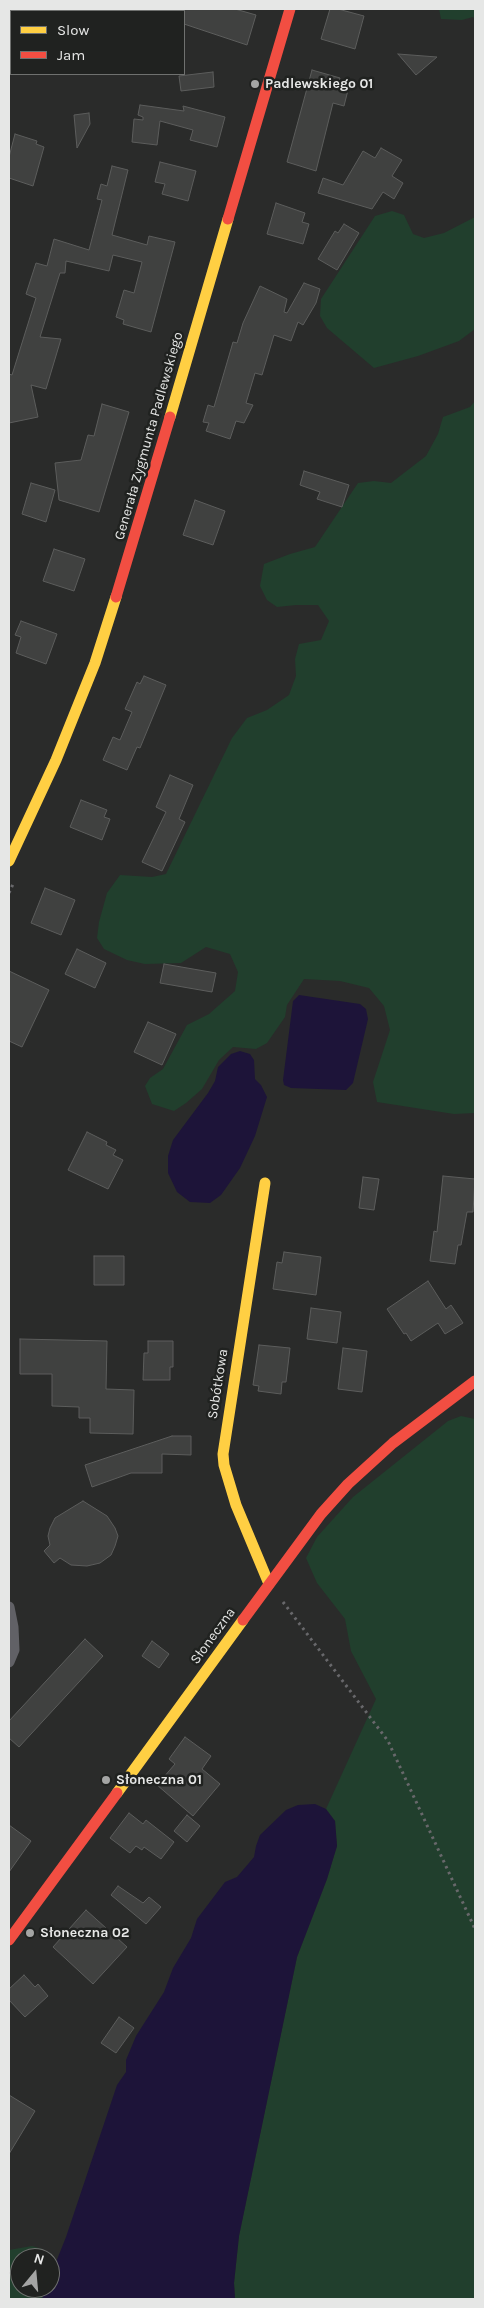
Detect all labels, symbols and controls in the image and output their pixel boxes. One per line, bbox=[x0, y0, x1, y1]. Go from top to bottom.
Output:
legend bbox=[10, 10, 185, 75]
text: Slow bbox=[57, 21, 89, 39]
text: Jam bbox=[57, 46, 85, 64]
place label: Padlewskiego 01 bbox=[265, 76, 373, 92]
marker: Padlewskiego 01 bbox=[249, 78, 261, 90]
street label: Generała Zygmunta Padlewskiego bbox=[111, 330, 187, 542]
street label: Sobótkowa bbox=[204, 1348, 232, 1420]
street label: Słoneczna bbox=[187, 1604, 239, 1668]
place label: Słoneczna 01 bbox=[116, 1772, 202, 1788]
marker: Słoneczna 01 bbox=[100, 1774, 112, 1786]
place label: Słoneczna 02 bbox=[40, 1925, 129, 1941]
marker: Słoneczna 02 bbox=[24, 1927, 36, 1939]
north arrow bbox=[10, 2248, 60, 2298]
text: N bbox=[32, 2250, 47, 2269]

